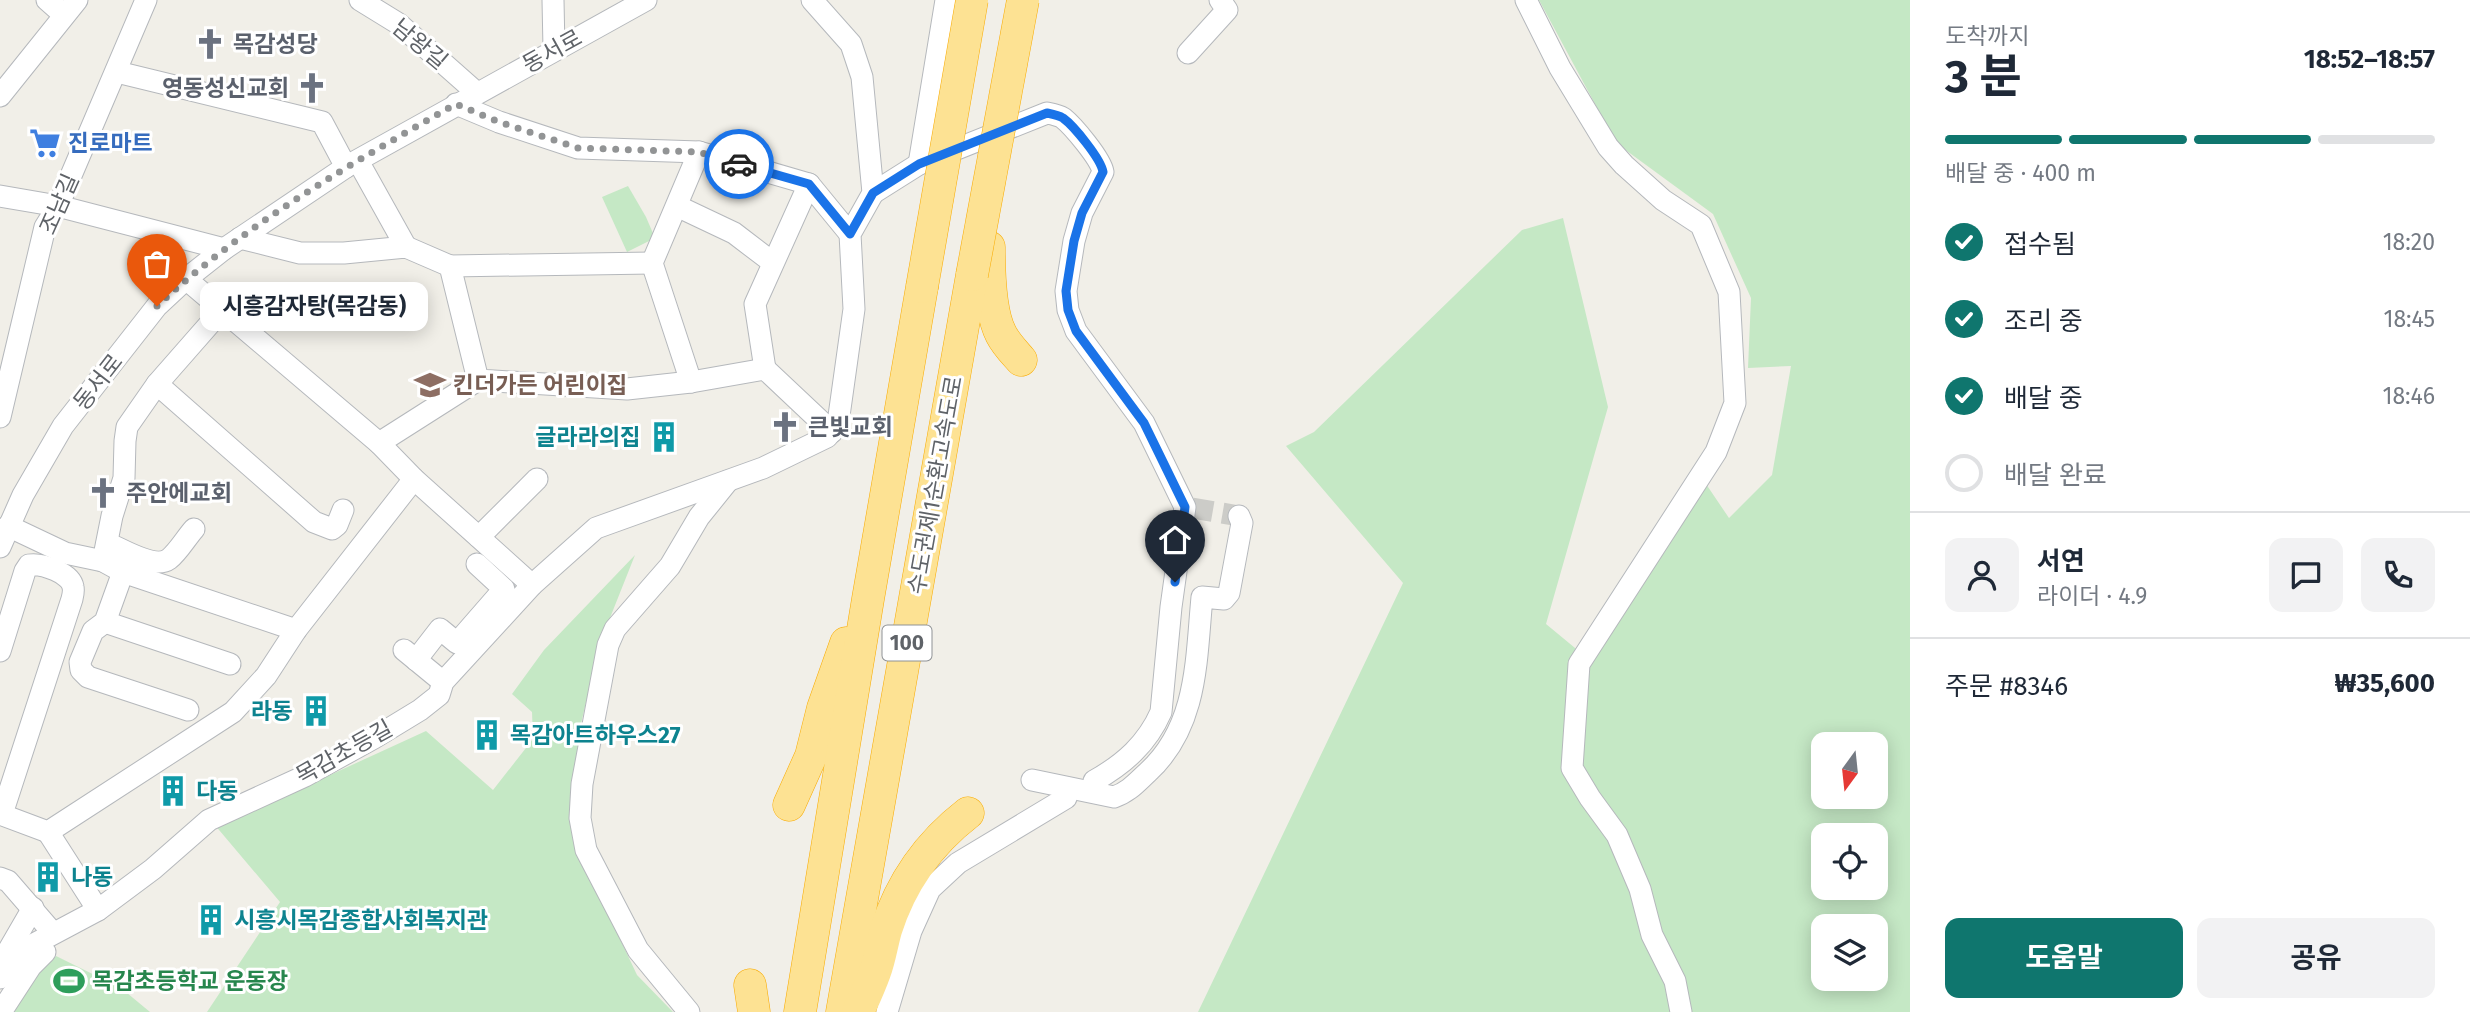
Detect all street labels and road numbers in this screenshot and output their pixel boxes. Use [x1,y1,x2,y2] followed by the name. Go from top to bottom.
[387,13,453,75] street label: 남왕길
[517,23,587,79] street label: 동서로
[33,169,85,239] street label: 조남길
[67,348,129,416] street label: 동서로
[902,373,968,597] street label: 수도권제1순환고속도로
[883,626,932,660] road number: 100
[291,714,397,790] street label: 목감초등길

